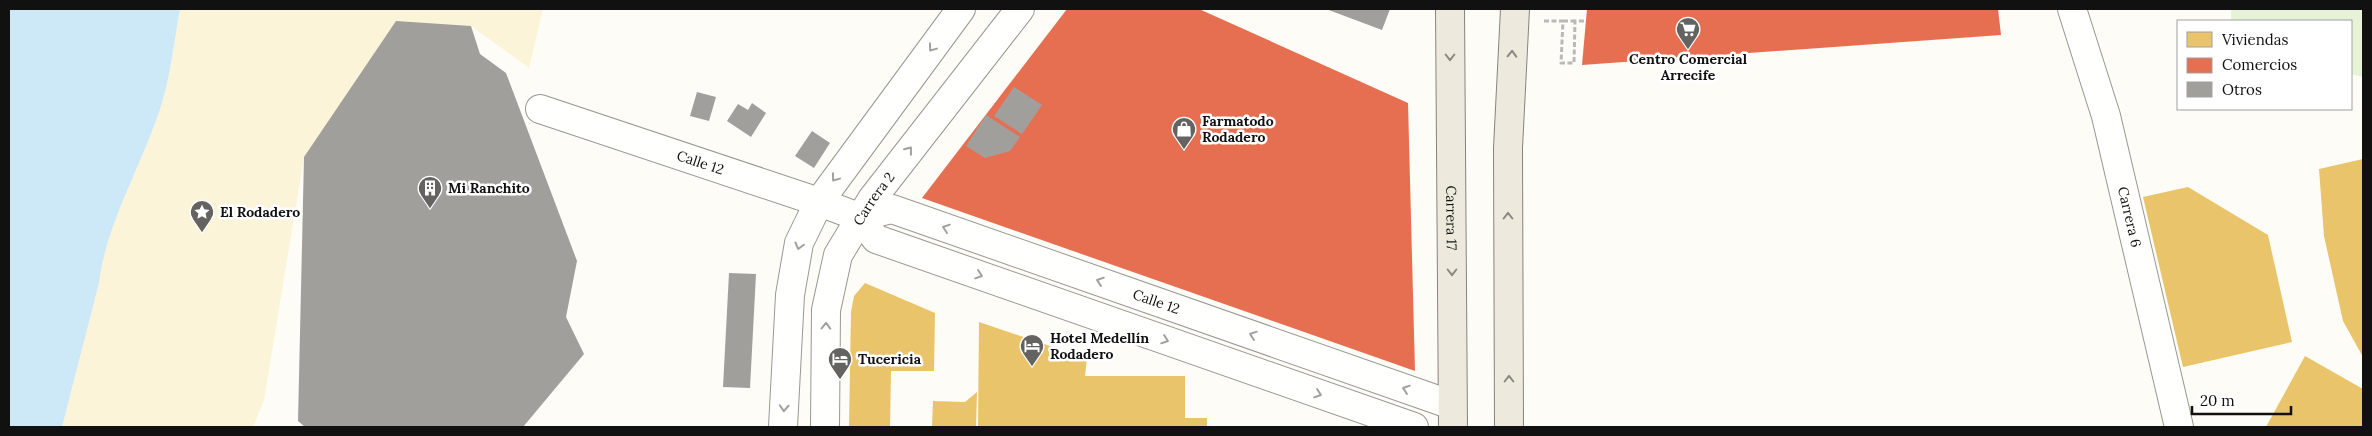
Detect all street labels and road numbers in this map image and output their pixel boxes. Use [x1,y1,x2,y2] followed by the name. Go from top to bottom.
[674,146,726,179] street label: Calle 12
[849,168,899,229] street label: Carrera 2
[1442,185,1461,251] street label: Carrera 17
[2114,185,2146,249] street label: Carrera 6
[1130,285,1182,318] street label: Calle 12

